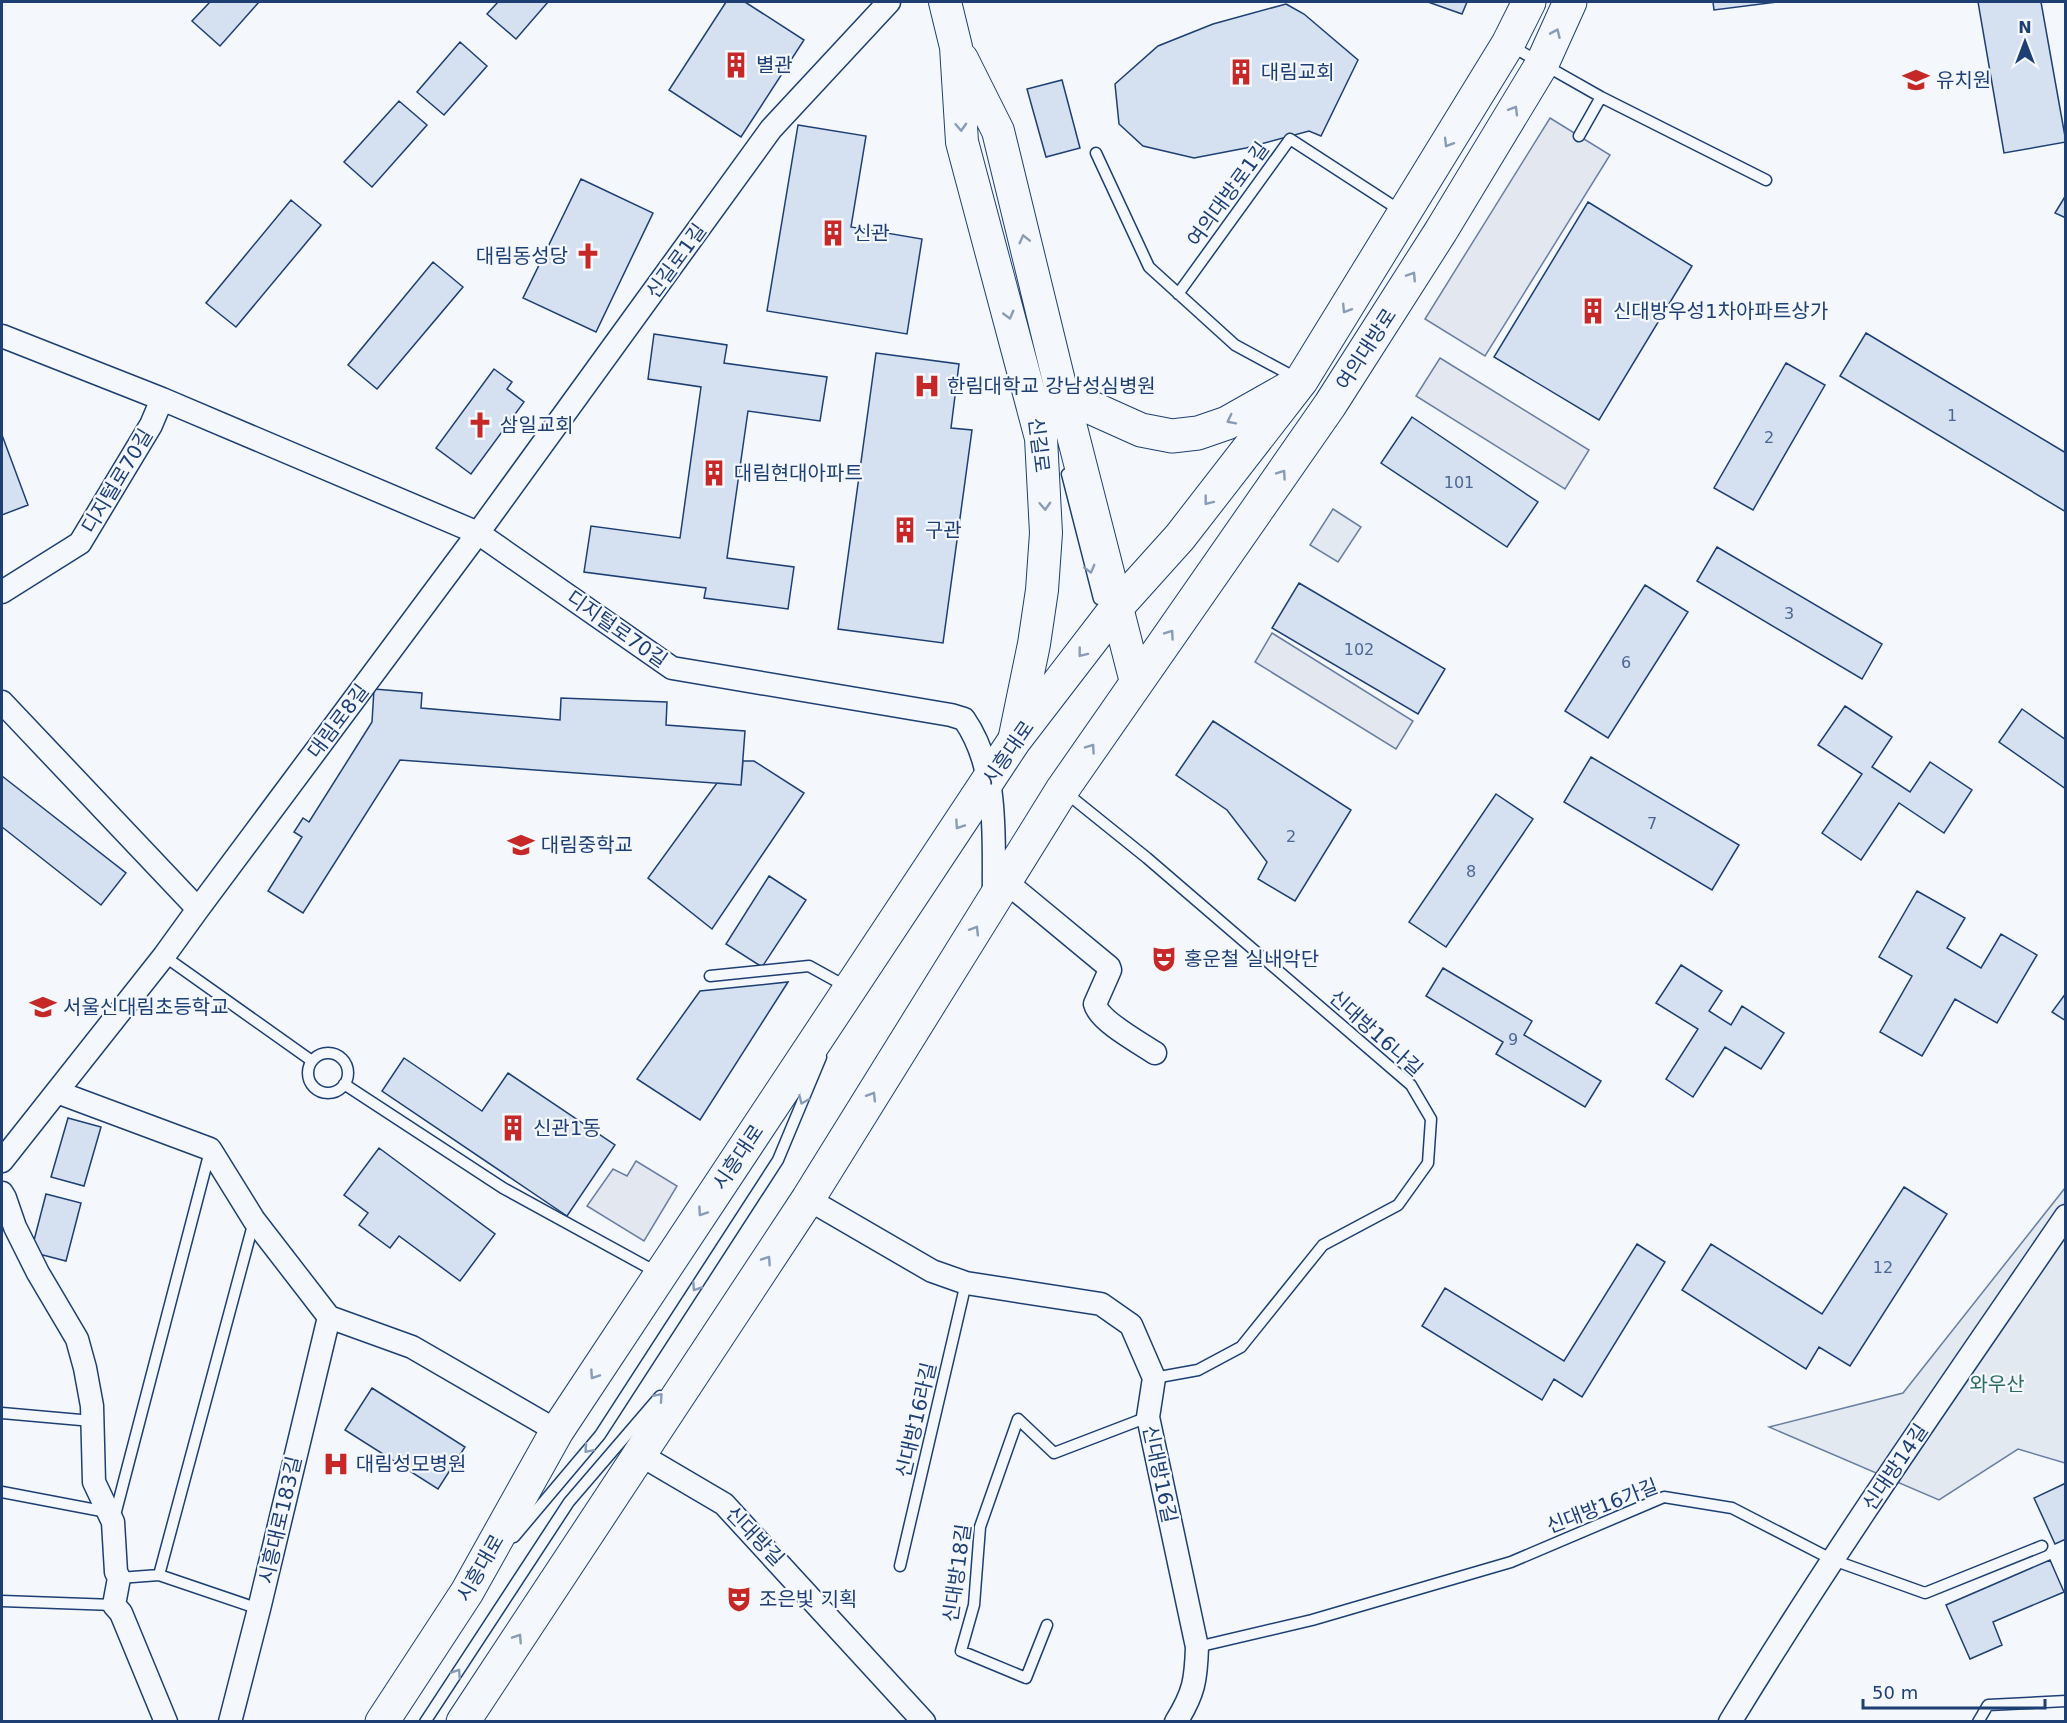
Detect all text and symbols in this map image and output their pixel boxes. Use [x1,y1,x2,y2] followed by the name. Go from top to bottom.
[1995,12,2055,72] north arrow
[2018,18,2032,37] text: N
[1548,28,1560,39] one-way arrow
[721,50,751,80] building icon: 별관
[756,53,793,77] place label: 별관
[1226,57,1256,87] building icon: 대림교회
[1261,60,1335,84] place label: 대림교회
[1901,65,1931,95] school or university icon: 유치원
[1936,68,1991,92] place label: 유치원
[1506,106,1518,116] one-way arrow
[954,122,967,131] one-way arrow
[1182,137,1274,251] street label: 여의대방로1길
[1444,137,1455,147] one-way arrow
[818,218,848,248] building icon: 신관
[641,219,711,303] street label: 신길로1길
[853,221,890,245] place label: 신관
[1018,234,1031,244] one-way arrow
[573,241,603,271] church icon: 대림동성당
[476,244,568,268] place label: 대림동성당
[1405,272,1417,282] one-way arrow
[1578,296,1608,326] building icon: 신대방우성1차아파트상가
[1613,299,1828,323] place label: 신대방우성1차아파트상가
[1341,303,1353,313] one-way arrow
[1331,304,1401,394] street label: 여의대방로
[1002,309,1014,320] one-way arrow
[912,371,942,401] hospital icon: 한림대학교 강남성심병원
[947,374,1156,398] place label: 한림대학교 강남성심병원
[1947,406,1957,425] house number: 1
[465,410,495,440] church icon: 삼일교회
[1227,412,1238,424] one-way arrow
[500,413,574,437] place label: 삼일교회
[1024,416,1054,474] street label: 신길로
[76,424,158,538] street label: 디지털로70길
[1764,428,1774,447] house number: 2
[699,458,729,488] building icon: 대림현대아파트
[734,461,863,485] place label: 대림현대아파트
[1275,470,1286,481] one-way arrow
[1444,473,1474,492] house number: 101
[1204,495,1215,506] one-way arrow
[1038,502,1051,511] one-way arrow
[890,515,920,545] building icon: 구관
[925,518,962,542] place label: 구관
[1083,563,1096,573] one-way arrow
[562,585,672,673] street label: 디지털로70길
[1784,604,1794,623] house number: 3
[1163,629,1174,640] one-way arrow
[1344,640,1374,659] house number: 102
[1079,647,1090,658] one-way arrow
[1621,653,1631,672] house number: 6
[302,679,374,763] street label: 대림로8길
[977,716,1039,790] street label: 시흥대로
[1084,744,1095,755] one-way arrow
[1647,814,1657,833] house number: 7
[955,818,966,829] one-way arrow
[1286,827,1296,846] house number: 2
[506,830,536,860] school or university icon: 대림중학교
[541,833,633,857] place label: 대림중학교
[1466,862,1476,881] house number: 8
[967,926,979,936] one-way arrow
[1149,944,1179,974] theatre icon: 홍운철 실내악단
[1184,947,1319,971] place label: 홍운철 실내악단
[1324,985,1428,1081] street label: 신대방16나길
[28,992,58,1022] school or university icon: 서울신대림초등학교
[63,995,229,1019] place label: 서울신대림초등학교
[1508,1030,1518,1049] house number: 9
[864,1092,876,1102] one-way arrow
[798,1094,810,1105] one-way arrow
[498,1113,528,1143] building icon: 신관1동
[533,1116,601,1140] place label: 신관1동
[707,1120,769,1194] street label: 시흥대로
[698,1205,709,1216] one-way arrow
[760,1256,771,1267] one-way arrow
[1873,1258,1893,1277] house number: 12
[692,1280,703,1291] one-way arrow
[891,1360,941,1480] street label: 신대방16라길
[590,1368,601,1379] one-way arrow
[1969,1372,2025,1396] park label: 와우산
[652,1393,663,1404] one-way arrow
[1857,1419,1933,1515] street label: 신대방14길
[1138,1423,1182,1525] street label: 신대방16길
[584,1442,595,1453] one-way arrow
[321,1449,351,1479] hospital icon: 대림성모병원
[356,1452,466,1476] place label: 대림성모병원
[254,1454,306,1586] street label: 시흥대로183길
[1543,1474,1661,1538] street label: 신대방16가길
[721,1501,789,1571] street label: 신대방길
[938,1522,976,1624] street label: 신대방18길
[451,1530,509,1606] street label: 시흥대로
[724,1584,754,1614] theatre icon: 조은빛 기획
[759,1587,857,1611] place label: 조은빛 기획
[511,1633,522,1644] one-way arrow
[450,1668,461,1679] one-way arrow
[1863,1672,2044,1710] scale bar
[1872,1682,1918,1703] text: 50 m

